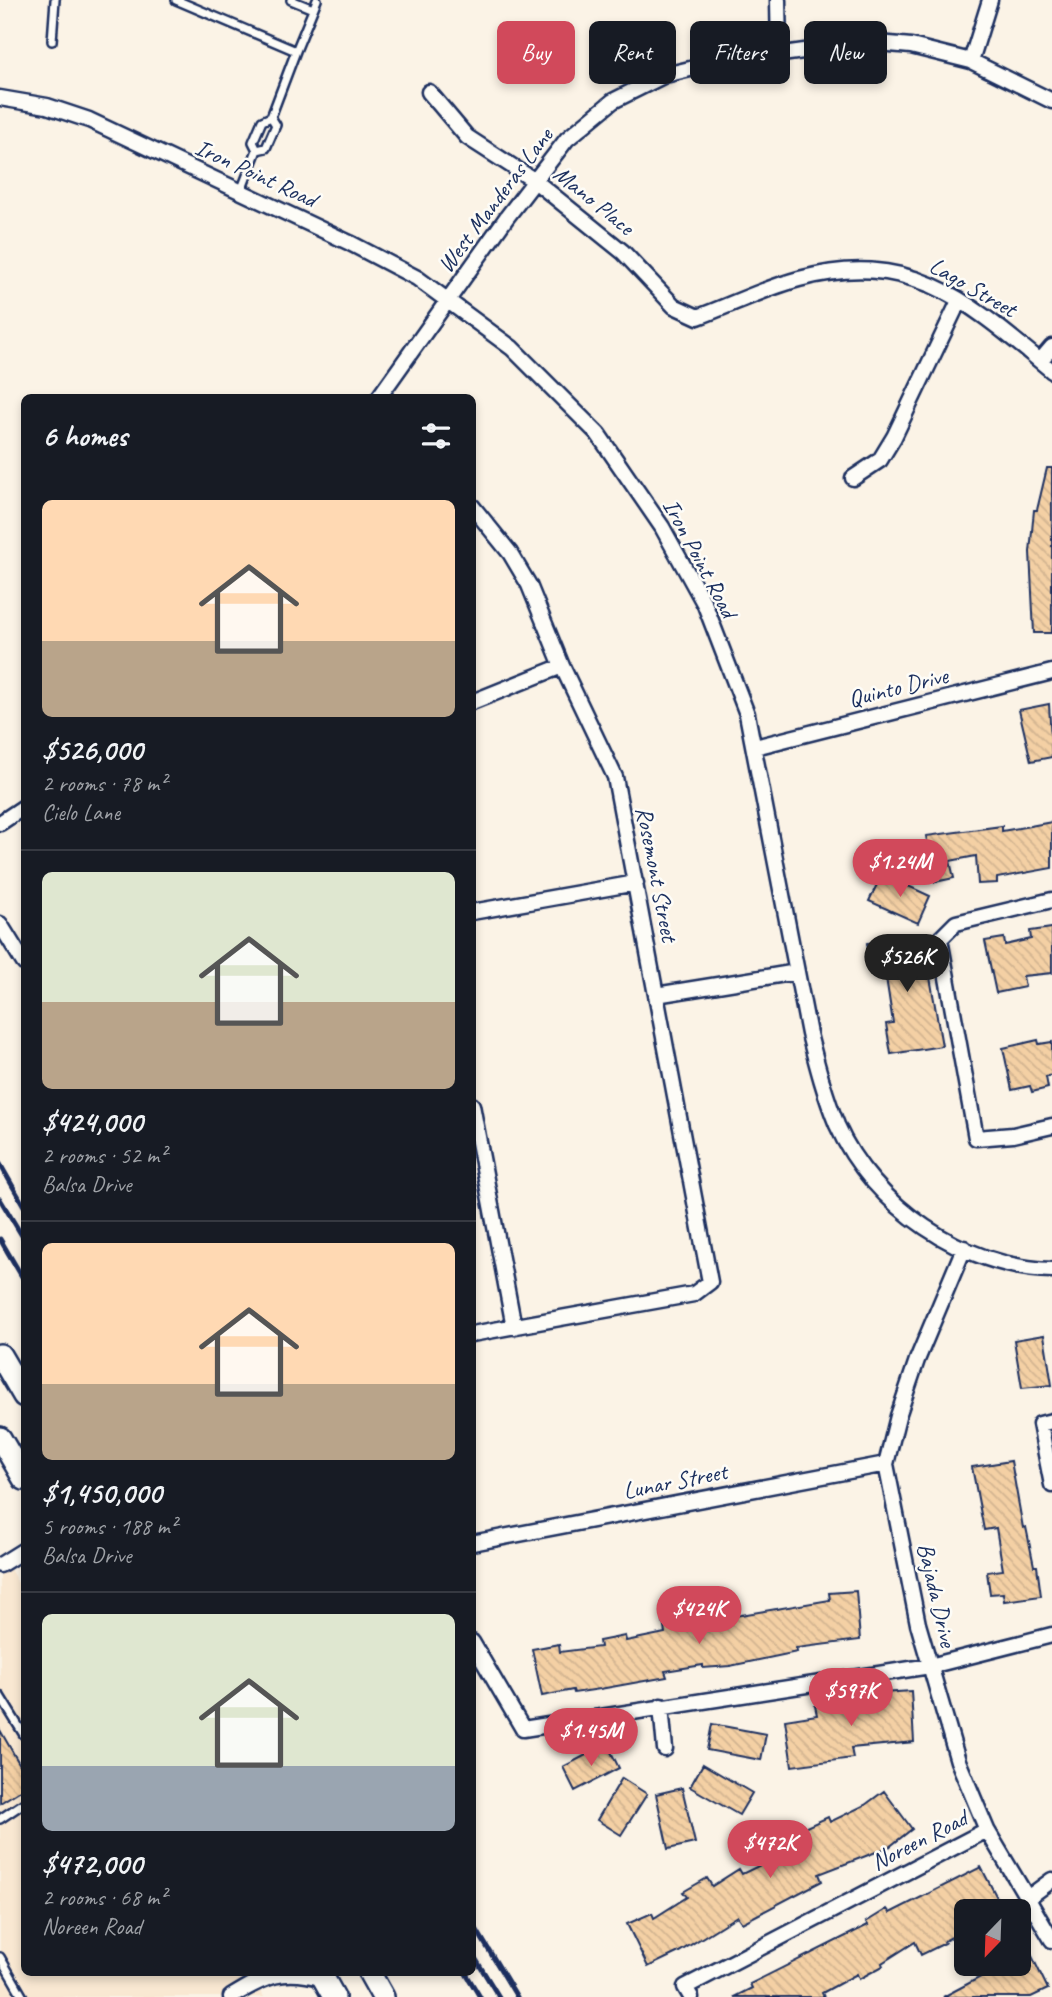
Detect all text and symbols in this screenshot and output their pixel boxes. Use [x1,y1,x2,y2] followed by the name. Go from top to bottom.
[497,21,575,84] chip: Buy
[589,21,676,84] chip: Rent
[690,21,790,84] chip: Filters
[804,21,887,84] chip: New
[431,120,561,278] street label: West Manderas Lane
[191,132,325,216] street label: Iron Point Road
[548,159,642,243] street label: Mano Place
[924,250,1024,325] street label: Lago Street
[42,417,127,455] text: 6 homes
[417,417,455,455] icon: filters
[656,493,746,626] street label: Iron Point Road
[186,546,312,672] icon: home
[845,660,953,714] street label: Quinto Drive
[42,731,143,769] text: $526,000
[42,769,166,798] text: 2 rooms · 78 m²
[42,798,120,827] text: Cielo Lane
[629,804,685,946] street label: Rosemont Street
[843,839,957,899] pin: $1.24M
[869,847,931,876] text: $1.24M
[186,918,312,1044] icon: home
[858,934,956,994] pin: $526K
[880,942,934,971] text: $526K
[42,1103,142,1141] text: $424,000
[42,1141,166,1170] text: 2 rooms · 52 m²
[42,1170,132,1199] text: Balsa Drive
[186,1289,312,1415] icon: home
[621,1456,731,1506] street label: Lunar Street
[42,1474,161,1512] text: $1,450,000
[42,1512,177,1541] text: 5 rooms · 188 m²
[911,1540,964,1652] street label: Bajada Drive
[42,1541,132,1570] text: Balsa Drive
[650,1586,748,1646] pin: $424K
[672,1594,726,1623] text: $424K
[186,1660,312,1786] icon: home
[802,1668,900,1728] pin: $597K
[825,1676,877,1705] text: $597K
[534,1708,648,1768] pin: $1.45M
[560,1716,622,1745] text: $1.45M
[866,1801,975,1877] street label: Noreen Road
[721,1820,819,1880] pin: $472K
[744,1828,797,1857] text: $472K
[42,1845,142,1883] text: $472,000
[42,1883,166,1912] text: 2 rooms · 68 m²
[954,1899,1031,1976] north arrow
[954,1899,1031,1976] map controls
[42,1912,142,1941] text: Noreen Road

